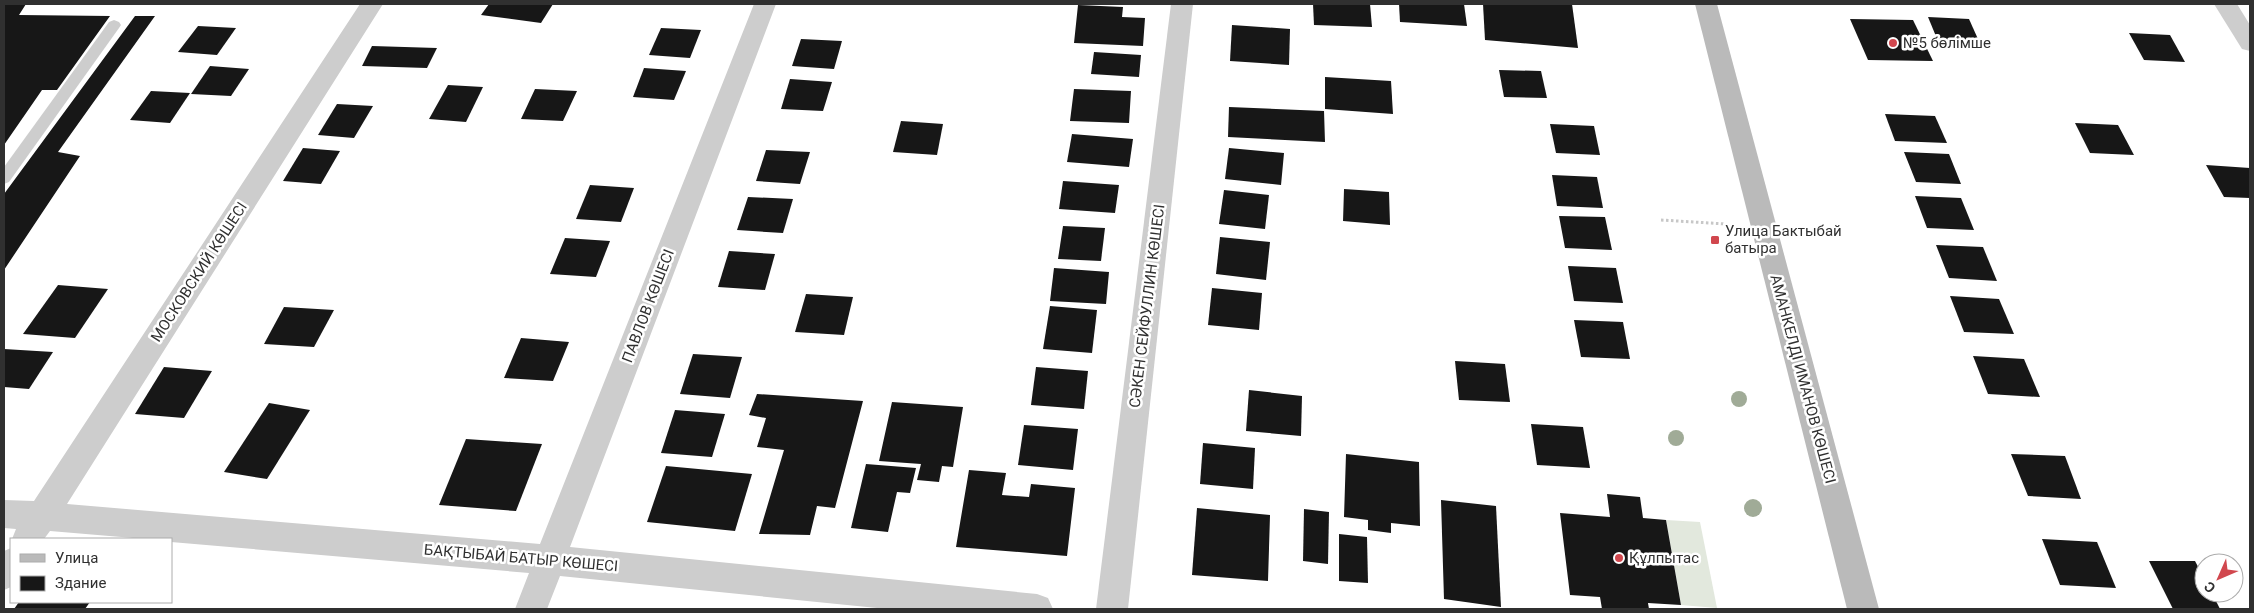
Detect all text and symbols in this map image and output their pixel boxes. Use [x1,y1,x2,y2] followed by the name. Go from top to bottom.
[1903,34,1991,52] place label: №5 бөлімше
[1887,37,1899,49] marker: №5 бөлімше
[147,199,251,345] street label: МОСКОВСКИЙ КӨШЕСІ
[1126,203,1168,409] street label: СӘКЕН СЕЙФУЛЛИН КӨШЕСІ
[1725,222,1842,257] place label: Улица Бактыбай батыра
[1709,234,1721,246] marker: Улица Бактыбай батыра
[618,247,678,365] street label: ПАВЛОВ КӨШЕСІ
[1766,273,1840,485] street label: АМАНКЕЛДІ ИМАНОВ КӨШЕСІ
[10,538,172,603] legend
[423,541,619,575] street label: БАҚТЫБАЙ БАТЫР КӨШЕСІ
[55,549,98,567] text: Улица
[1629,549,1699,567] place label: Құлпытас
[1613,552,1625,564] marker: Құлпытас
[2194,553,2244,603] north arrow
[55,574,106,592] text: Здание
[2201,578,2219,596] text: С

